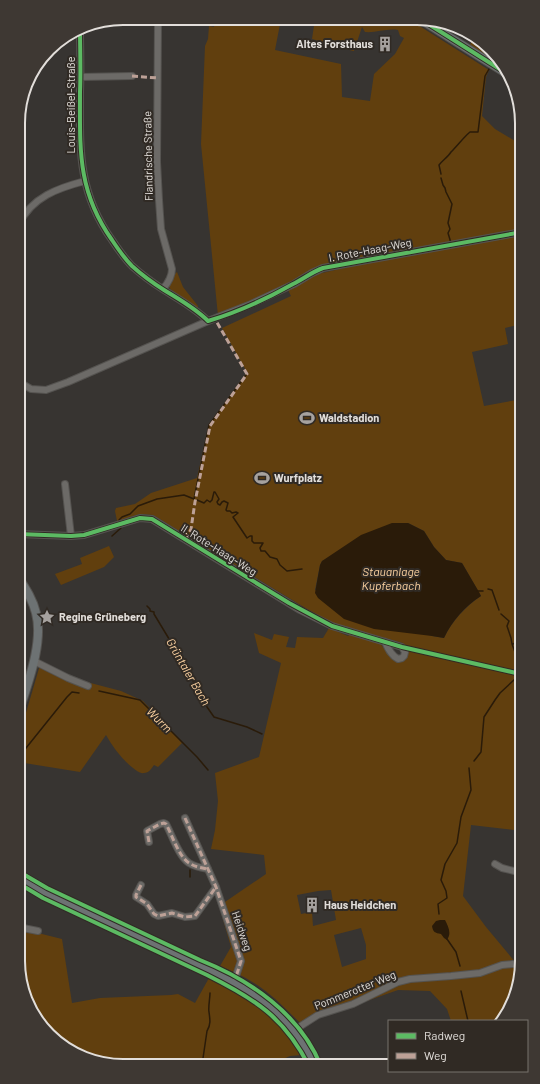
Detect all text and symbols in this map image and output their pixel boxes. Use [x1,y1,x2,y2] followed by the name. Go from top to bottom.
[376,35,394,53] building icon: Altes Forsthaus
[296,37,373,50] place label: Altes Forsthaus
[64,56,77,154] street label: Louis-Beißel-Straße
[140,111,155,201] street label: Flandrische Straße
[327,235,413,264] street label: I. Rote-Haag-Weg
[298,409,316,427] sports icon: Waldstadion
[319,411,379,424] place label: Waldstadion
[253,469,271,487] sports icon: Wurfplatz
[274,471,322,484] place label: Wurfplatz
[179,521,260,578] street label: II. Rote-Haag-Weg
[362,564,420,592] water label: Stauanlage Kupferbach
[38,608,56,626] place icon: Regine Grüneberg
[59,610,146,623] place label: Regine Grüneberg
[164,635,214,708] water label: Grüntaler Bach
[144,704,176,735] water label: Wurm
[303,896,321,914] building icon: Haus Heidchen
[324,898,396,911] place label: Haus Heidchen
[230,909,255,953] street label: Heidweg
[312,967,398,1012] street label: Pommerotter Weg
[388,1020,528,1072] legend
[424,1028,465,1042] text: Radweg
[424,1048,447,1062] text: Weg

